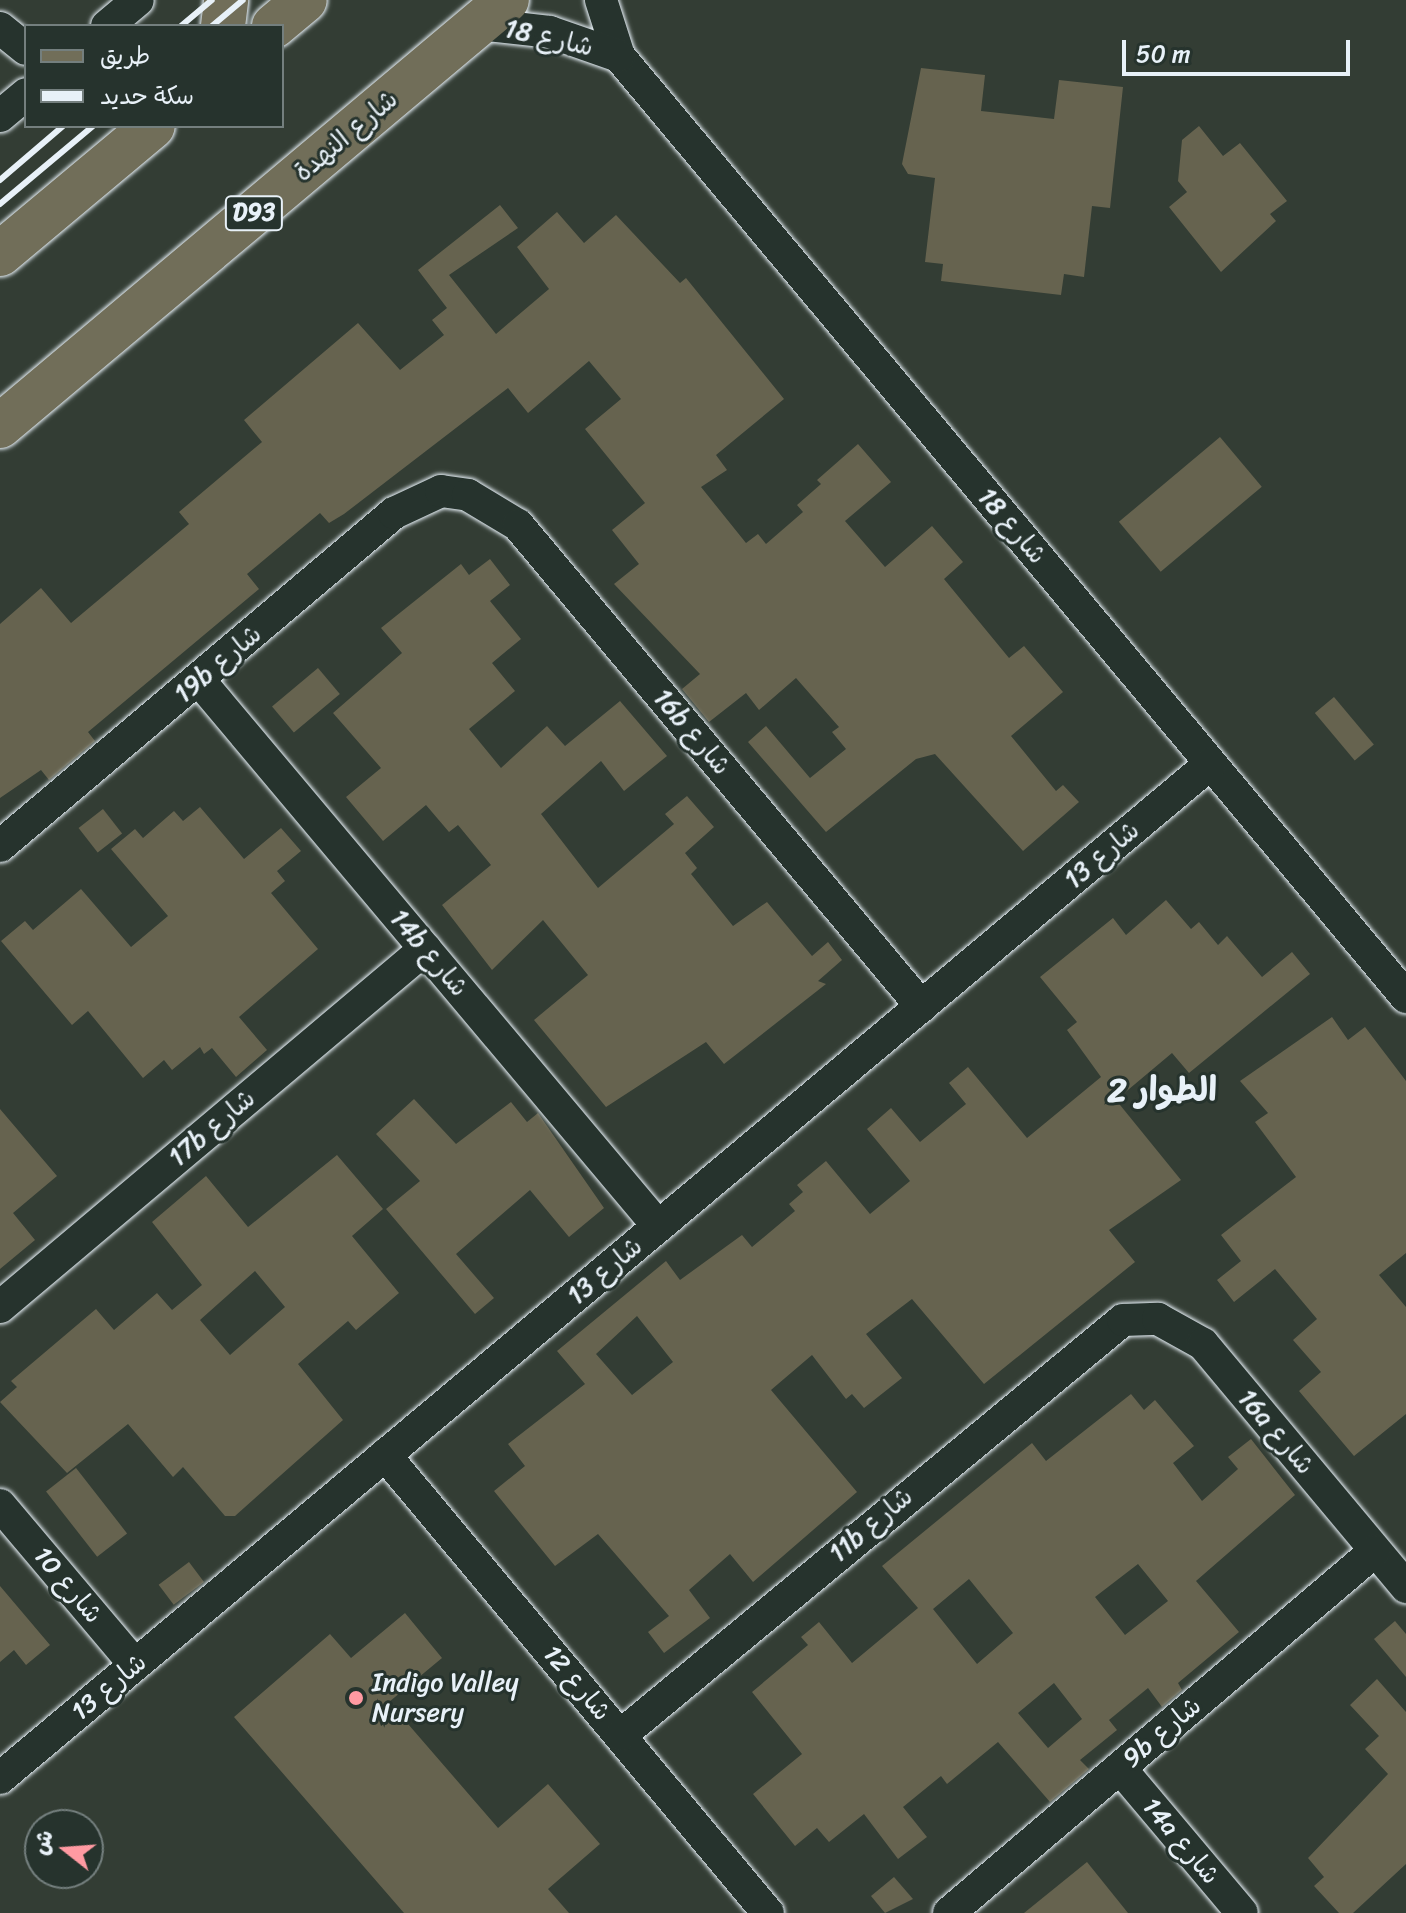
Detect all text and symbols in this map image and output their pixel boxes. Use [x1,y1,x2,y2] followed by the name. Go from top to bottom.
[502,13,596,63] street label: شارع 18
[24,24,284,128] legend
[1126,24,1354,74] scale bar
[1136,33,1191,75] text: 50 m
[100,35,150,77] text: طريق
[100,75,194,117] text: سكة حديد
[288,84,404,188] street label: شارع النهدة
[224,193,284,233] road number: D93
[971,482,1053,570] street label: شارع 18
[168,618,268,710] street label: 19b شارع
[647,682,737,782] street label: 16b شارع
[1058,815,1146,895] street label: شارع 13
[383,903,475,1003] street label: 14b شارع
[1107,1071,1217,1111] district label: الطوار 2
[162,1083,262,1173] street label: 17b شارع
[561,1231,649,1311] street label: شارع 13
[1231,1383,1321,1481] street label: 16a شارع
[823,1481,919,1569] street label: 11b شارع
[27,1540,109,1630] street label: شارع 10
[536,1639,618,1727] street label: شارع 12
[65,1647,153,1727] street label: شارع 13
[372,1667,518,1728] place label: Indigo Valley Nursery
[347,1689,365,1707] marker: Indigo Valley Nursery
[1116,1690,1208,1774] street label: 9b شارع
[1136,1791,1226,1891] street label: 14a شارع
[24,1809,104,1889] north arrow
[20,1825,65,1860] text: ش

